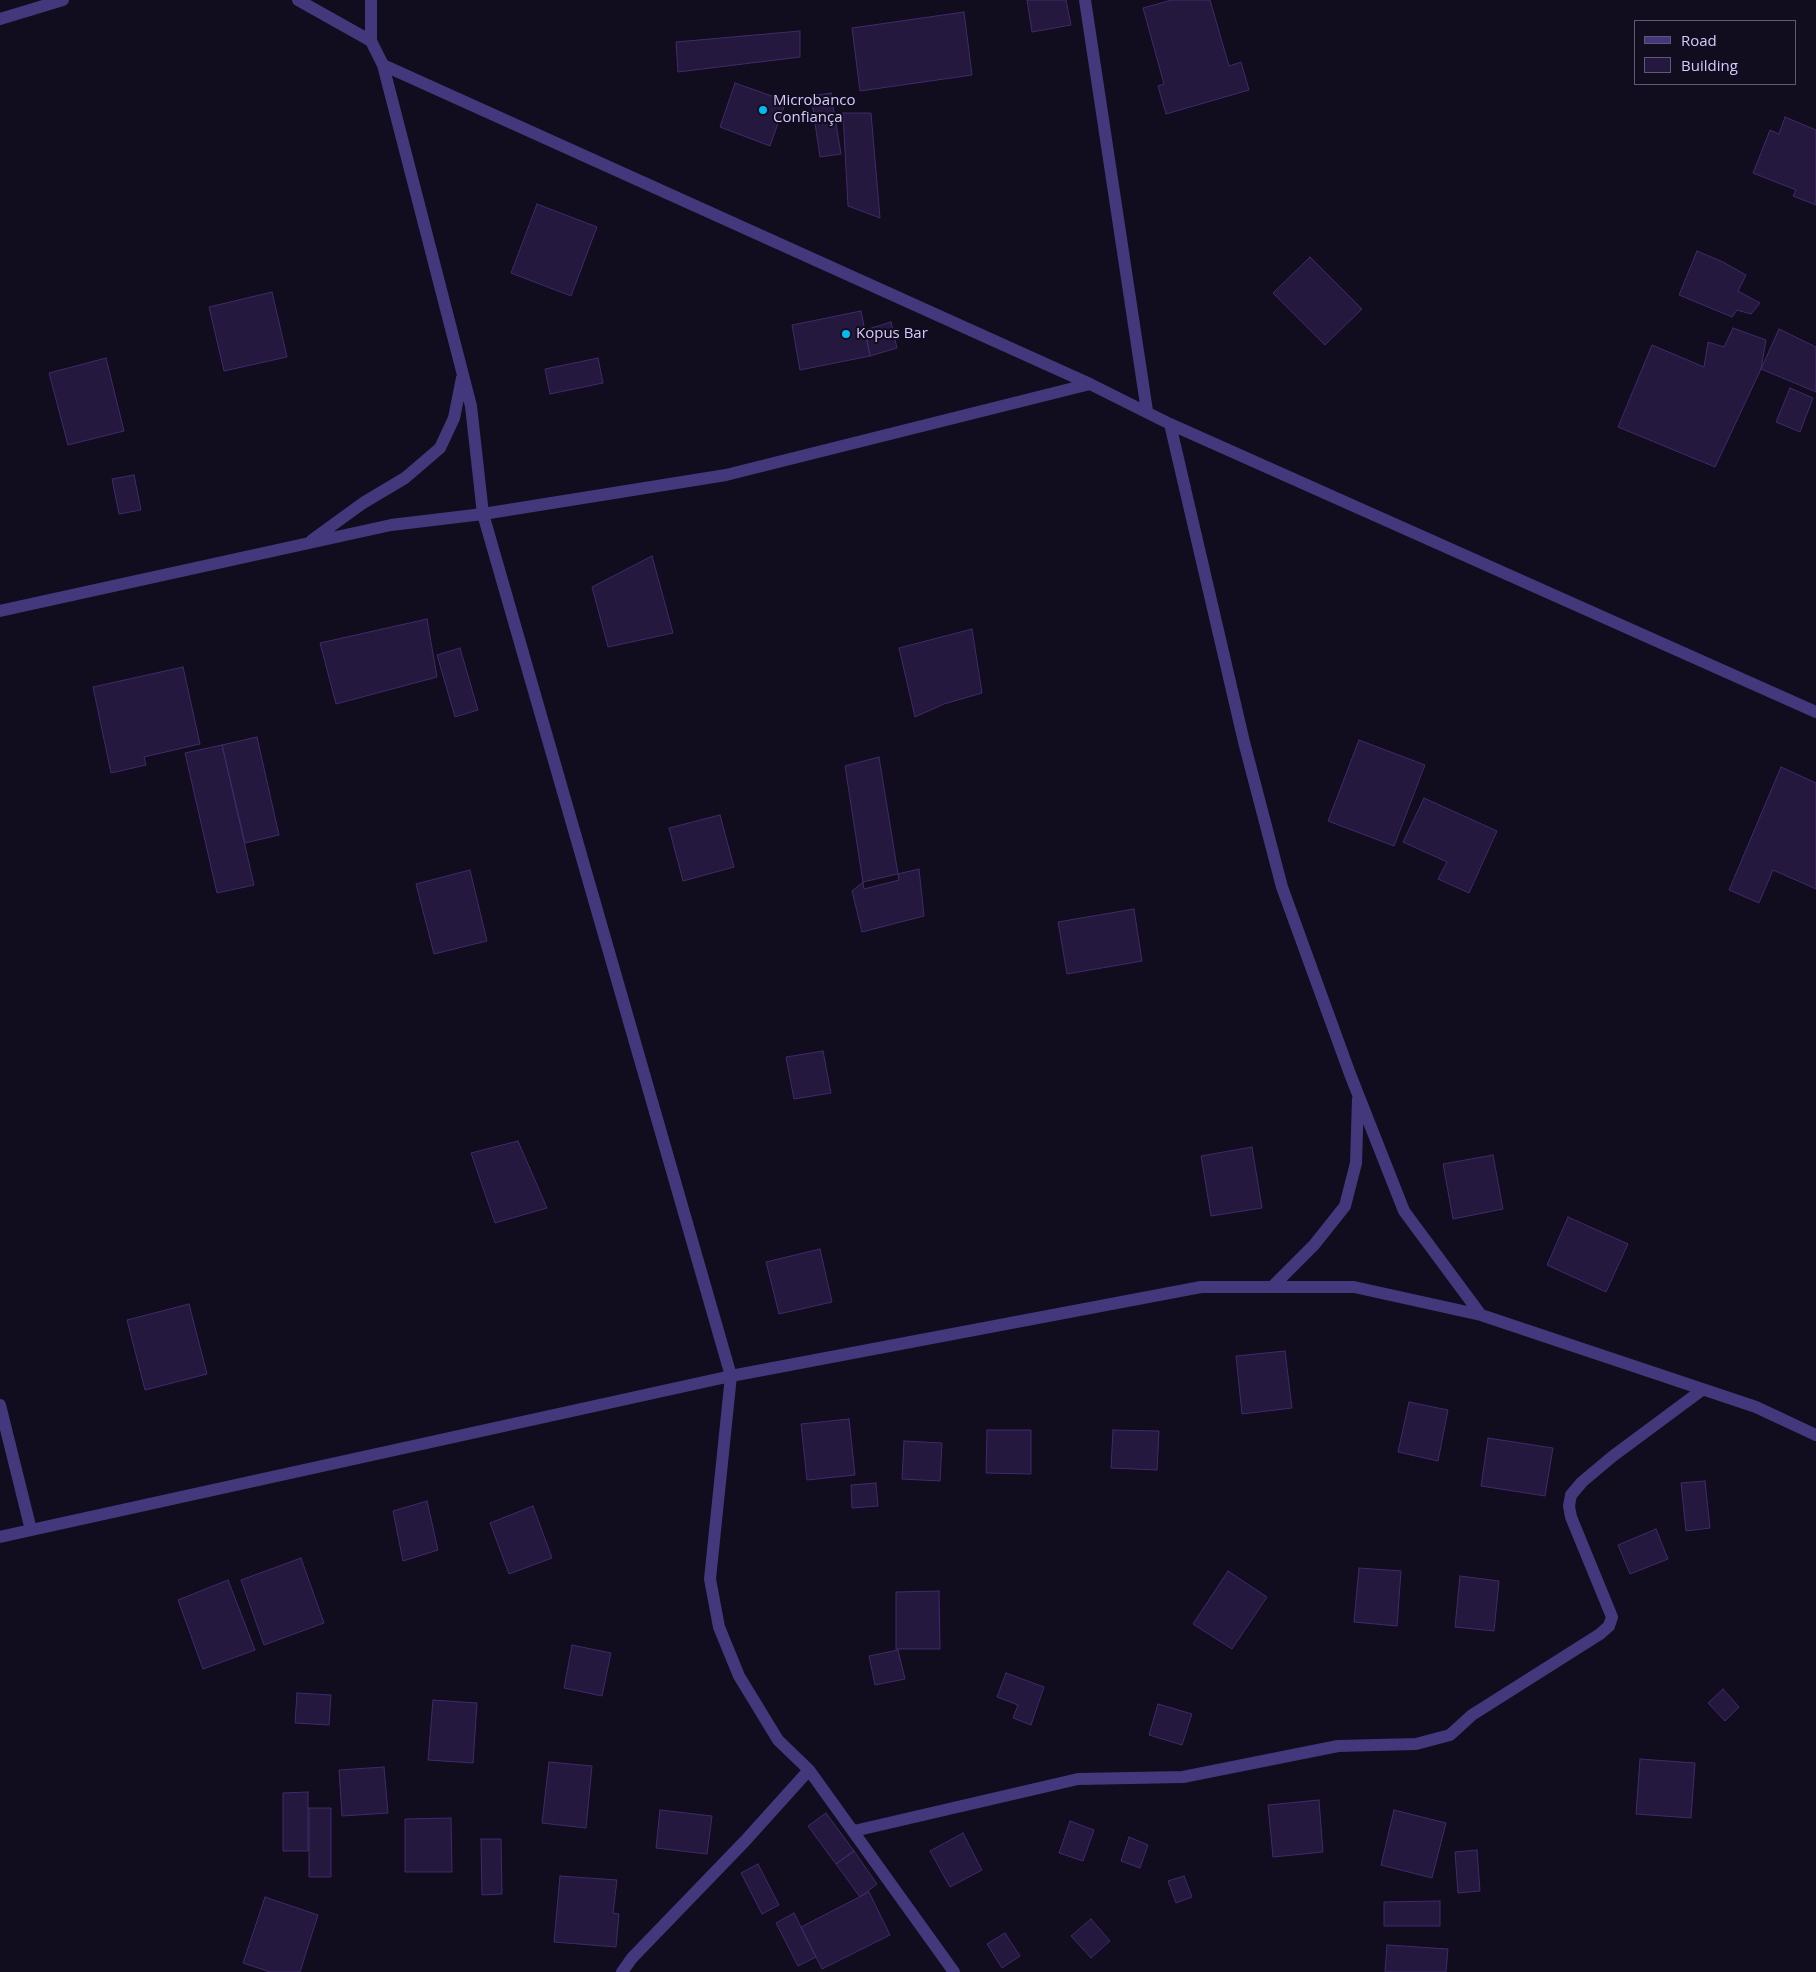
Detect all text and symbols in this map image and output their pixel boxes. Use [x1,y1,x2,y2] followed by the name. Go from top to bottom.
[1634,20,1796,85] legend
[1681,30,1717,50] text: Road
[1681,55,1738,75] text: Building
[773,92,856,127] place label: Microbanco Confiança
[757,104,769,116] marker: Microbanco Confiança
[856,325,928,343] place label: Kopus Bar
[840,328,852,340] marker: Kopus Bar

